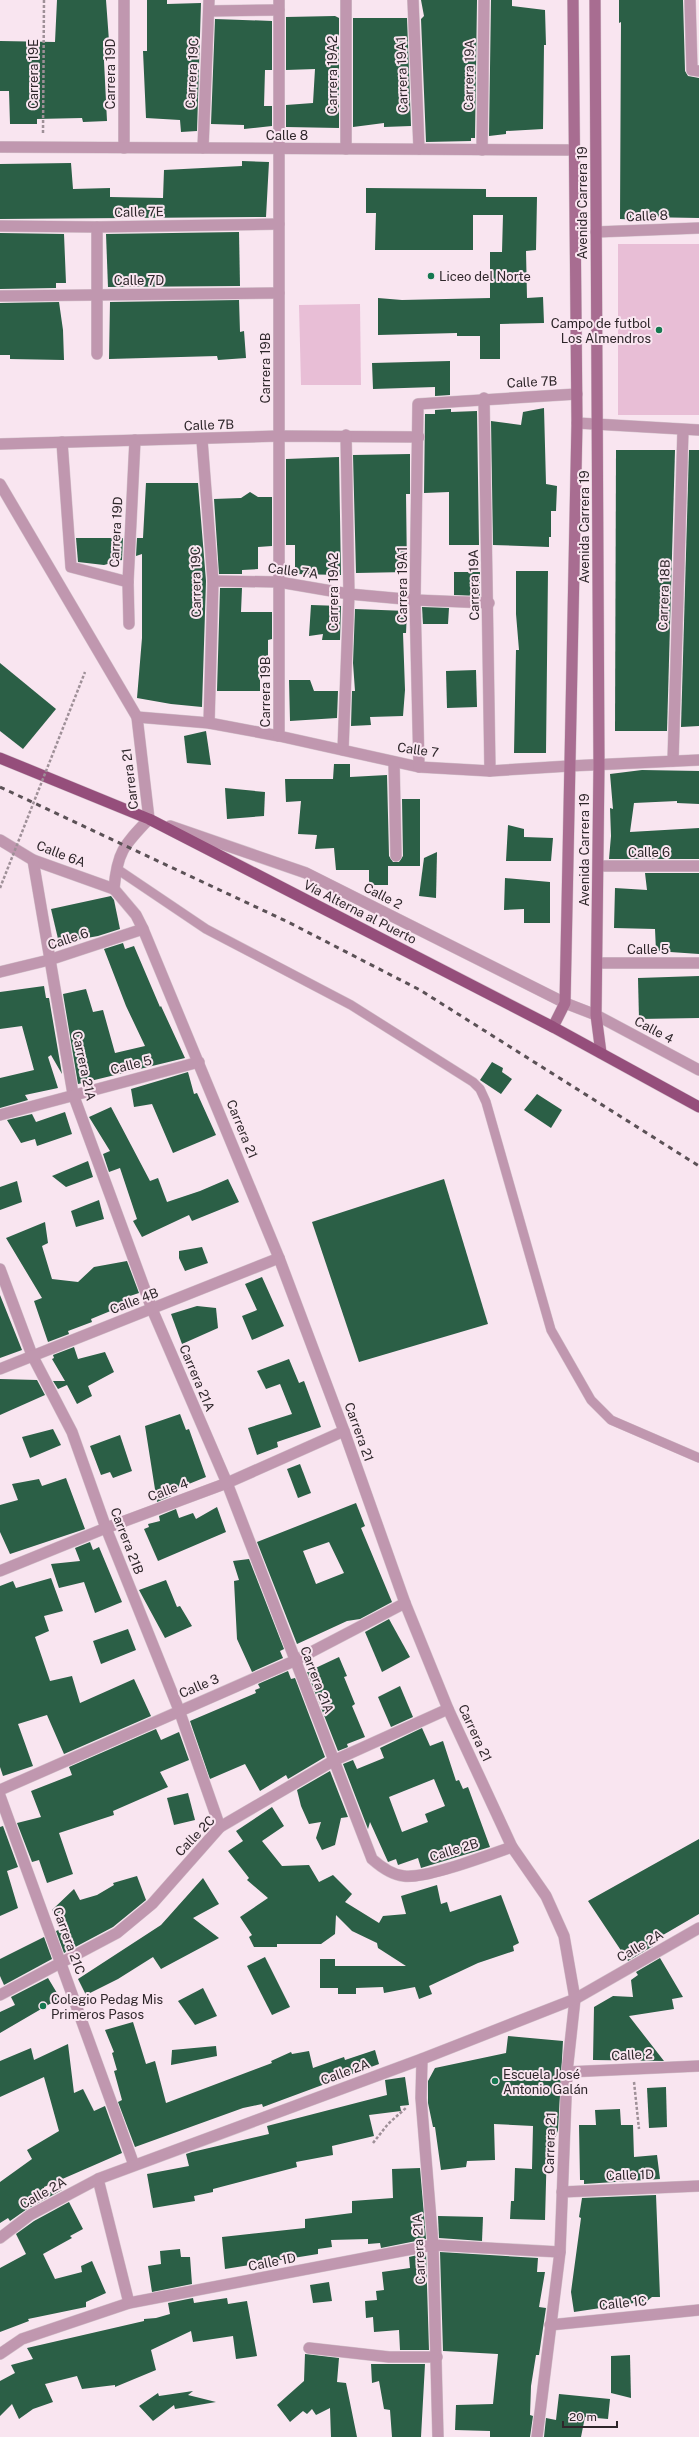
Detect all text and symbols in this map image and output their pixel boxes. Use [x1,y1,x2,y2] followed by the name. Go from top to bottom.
[325,35,340,115] street label: Carrera 19A2
[393,36,411,114] street label: Carrera 19A1
[183,37,201,109] street label: Carrera 19C
[103,38,118,110] street label: Carrera 19D
[26,39,41,109] street label: Carrera 19E
[461,39,477,111] street label: Carrera 19A
[266,128,308,143] street label: Calle 8
[575,146,590,260] street label: Avenida Carrera 19
[114,204,164,220] street label: Calle 7E
[626,208,668,224] street label: Calle 8
[439,269,531,284] place label: Liceo del Norte
[426,271,436,281] marker: Liceo del Norte
[114,273,164,288] street label: Calle 7D
[551,316,651,346] place label: Campo de futbol Los Almendros
[654,325,664,335] marker: Campo de futbol Los Almendros
[258,333,273,403] street label: Carrera 19B
[506,373,558,391] street label: Calle 7B
[184,417,234,433] street label: Calle 7B
[577,470,592,584] street label: Avenida Carrera 19
[107,496,125,568] street label: Carrera 19D
[188,546,204,618] street label: Carrera 19C
[395,547,410,623] street label: Carrera 19A1
[466,549,482,621] street label: Carrera 19A
[326,552,341,632] street label: Carrera 19A2
[655,559,673,631] street label: Carrera 18B
[267,560,319,582] street label: Calle 7A
[258,657,273,727] street label: Carrera 19B
[396,740,440,760] street label: Calle 7
[119,747,141,811] street label: Carrera 21
[577,793,592,907] street label: Avenida Carrera 19
[34,838,88,870] street label: Calle 6A
[628,845,670,860] street label: Calle 6
[301,877,419,947] street label: Vía Alterna al Puerto
[361,880,405,912] street label: Calle 2
[46,925,90,953] street label: Calle 6
[627,942,669,957] street label: Calle 5
[632,1014,676,1046] street label: Calle 4
[69,1030,99,1102] street label: Carrera 21A
[109,1053,153,1077] street label: Calle 5
[223,1098,261,1160] street label: Carrera 21
[108,1285,160,1317] street label: Calle 4B
[176,1342,218,1414] street label: Carrera 21A
[341,1400,377,1464] street label: Carrera 21
[146,1476,190,1504] street label: Calle 4
[107,1505,147,1577] street label: Carrera 21B
[297,1644,337,1716] street label: Carrera 21A
[177,1671,221,1701] street label: Calle 3
[455,1702,495,1764] street label: Carrera 21
[172,1813,218,1859] street label: Calle 2C
[428,1835,480,1865] street label: Calle 2B
[50,1905,88,1977] street label: Carrera 21C
[614,1927,666,1965] street label: Calle 2A
[51,1992,163,2022] place label: Colegio Pedag Mis Primeros Pasos
[38,2001,48,2011] marker: Colegio Pedag Mis Primeros Pasos
[611,2046,653,2064] street label: Calle 2
[319,2056,371,2088] street label: Calle 2A
[503,2067,588,2097] place label: Escuela José Antonio Galán
[490,2076,500,2086] marker: Escuela José Antonio Galán
[541,2112,559,2174] street label: Carrera 21
[606,2167,654,2183] street label: Calle 1D
[17,2174,69,2212] street label: Calle 2A
[410,2213,428,2285] street label: Carrera 21A
[247,2250,297,2274] street label: Calle 1D
[598,2293,648,2313] street label: Calle 1C
[563,2403,617,2429] scale bar
[569,2410,597,2424] text: 20 m

